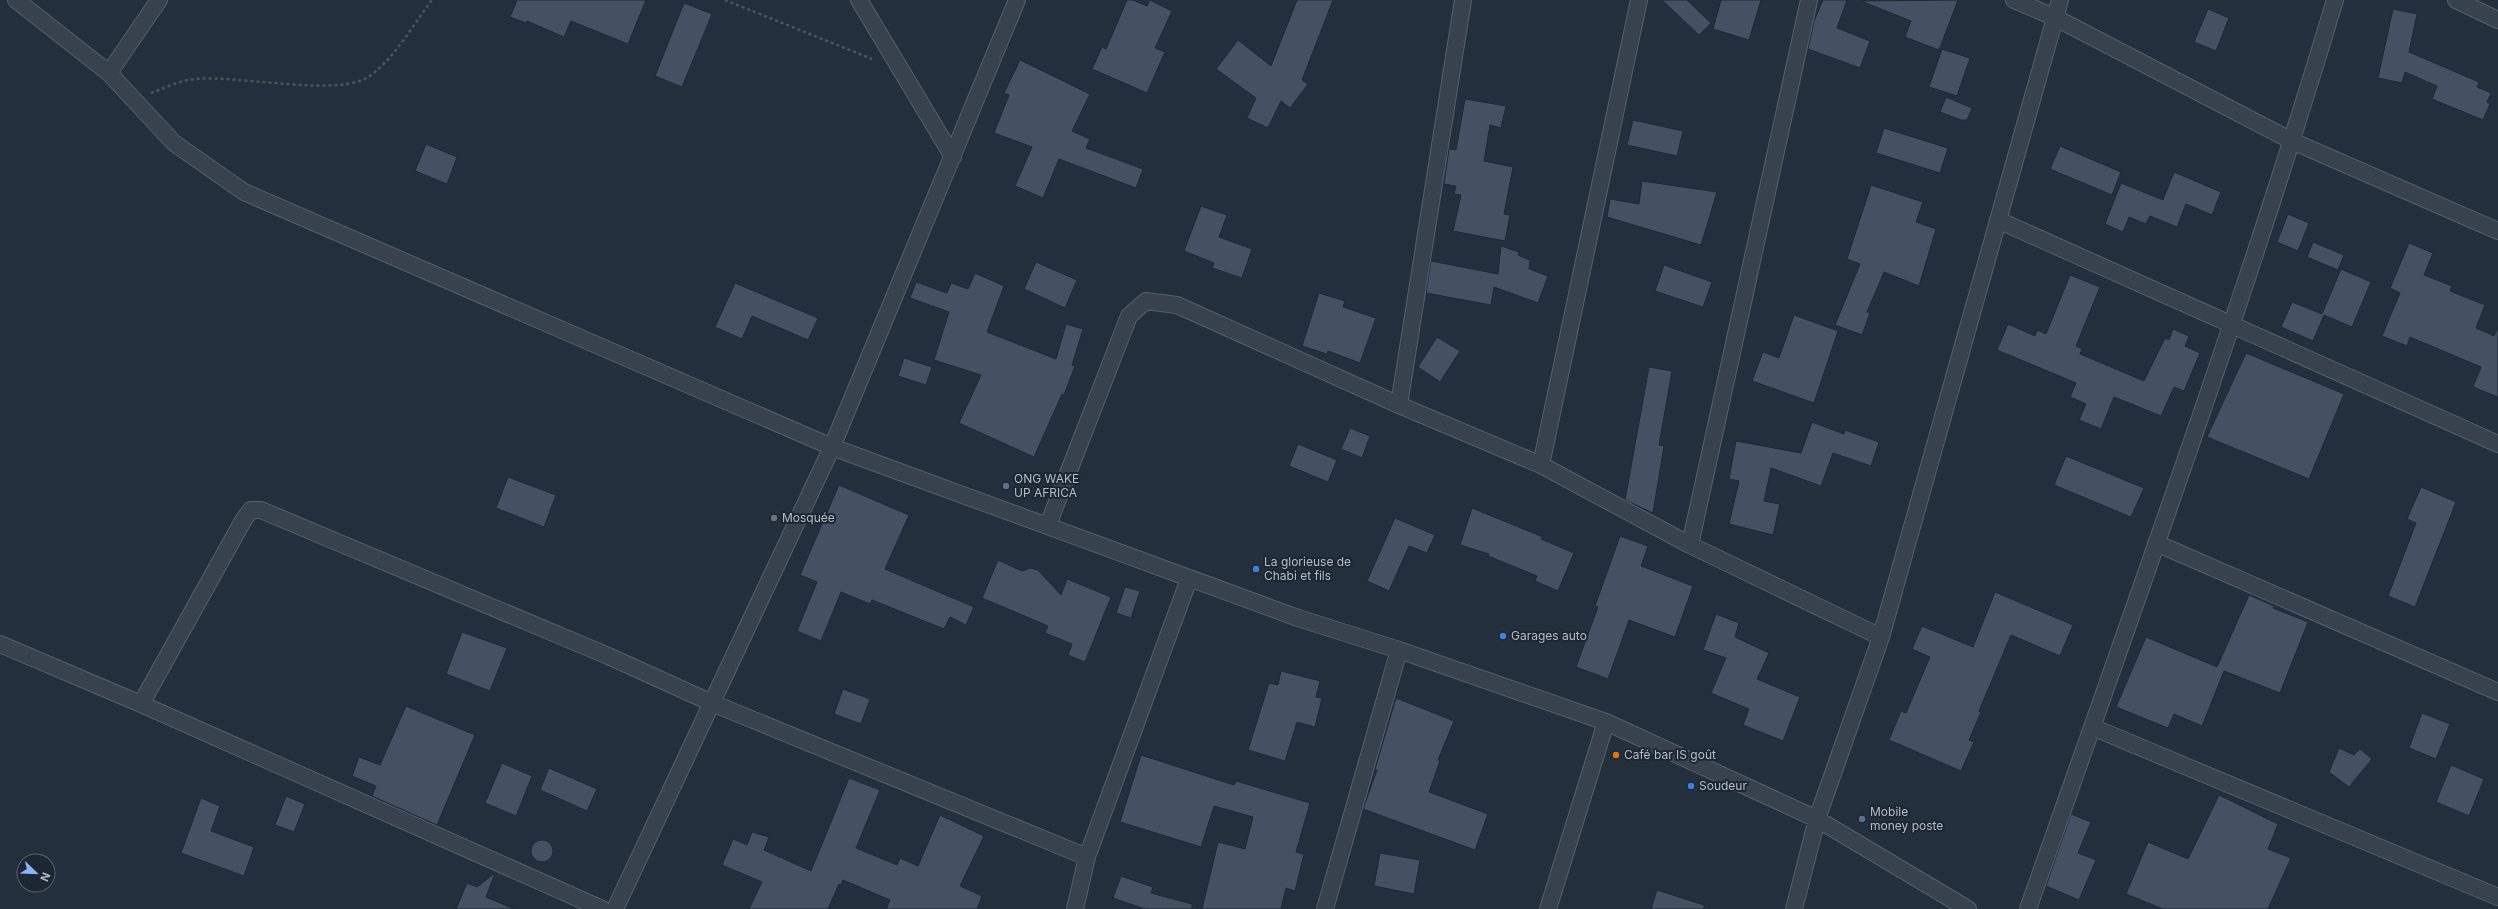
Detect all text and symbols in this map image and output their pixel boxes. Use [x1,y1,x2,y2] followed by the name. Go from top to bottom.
[1014,471,1079,500] place label: ONG WAKE UP AFRICA
[1001,481,1011,491] marker: ONG WAKE UP AFRICA
[782,510,835,525] place label: Mosquée
[769,513,779,523] marker: Mosquée
[1264,554,1351,583] place label: La glorieuse de Chabi et fils
[1251,564,1261,574] marker: La glorieuse de Chabi et fils
[1511,628,1587,643] place label: Garages auto
[1498,631,1508,641] marker: Garages auto
[1624,747,1716,762] place label: Café bar IS goût
[1611,750,1621,760] marker: Café bar IS goût
[1699,778,1747,793] place label: Soudeur
[1686,781,1696,791] marker: Soudeur
[1870,804,1943,833] place label: Mobile money poste
[1857,814,1867,824] marker: Mobile money poste
[16,853,56,893] north arrow
[37,870,53,884] text: N

